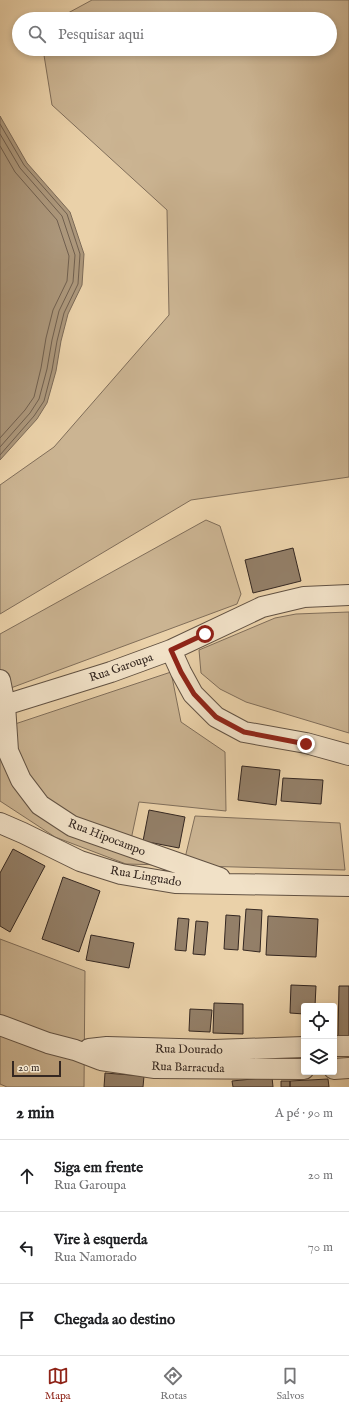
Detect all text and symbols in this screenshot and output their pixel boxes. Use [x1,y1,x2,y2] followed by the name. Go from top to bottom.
[12,12,337,56] search box
[26,23,48,45] icon: search
[58,25,144,44] text: Pesquisar aqui
[196,625,214,643] route start
[87,649,156,686] street label: Rua Garoupa
[297,735,315,753] route end
[65,816,148,860] street label: Rua Hipocampo
[109,863,183,890] street label: Rua Linguado
[301,1003,337,1075] map controls
[301,1003,337,1039] button: locate
[301,1039,337,1075] button: layers
[155,1041,224,1058] street label: Rua Dourado
[12,1059,61,1078] scale bar
[151,1059,226,1076] street label: Rua Barracuda
[18,1061,39,1075] text: 20 m
[16,1103,54,1124] text: 2 min
[275,1105,333,1122] text: A pé · 90 m
[54,1158,143,1177] text: Siga em frente
[16,1165,38,1187] icon: ahead
[308,1167,333,1184] text: 20 m
[54,1177,126,1194] text: Rua Garoupa
[54,1230,147,1249] text: Vire à esquerda
[16,1237,38,1259] icon: left
[308,1239,333,1256] text: 70 m
[54,1249,137,1266] text: Rua Namorado
[16,1309,38,1331] icon: arrive
[54,1310,175,1329] text: Chegada ao destino
[45,1365,71,1403] tab: Mapa
[160,1365,187,1403] tab: Rotas
[276,1365,304,1403] tab: Salvos

